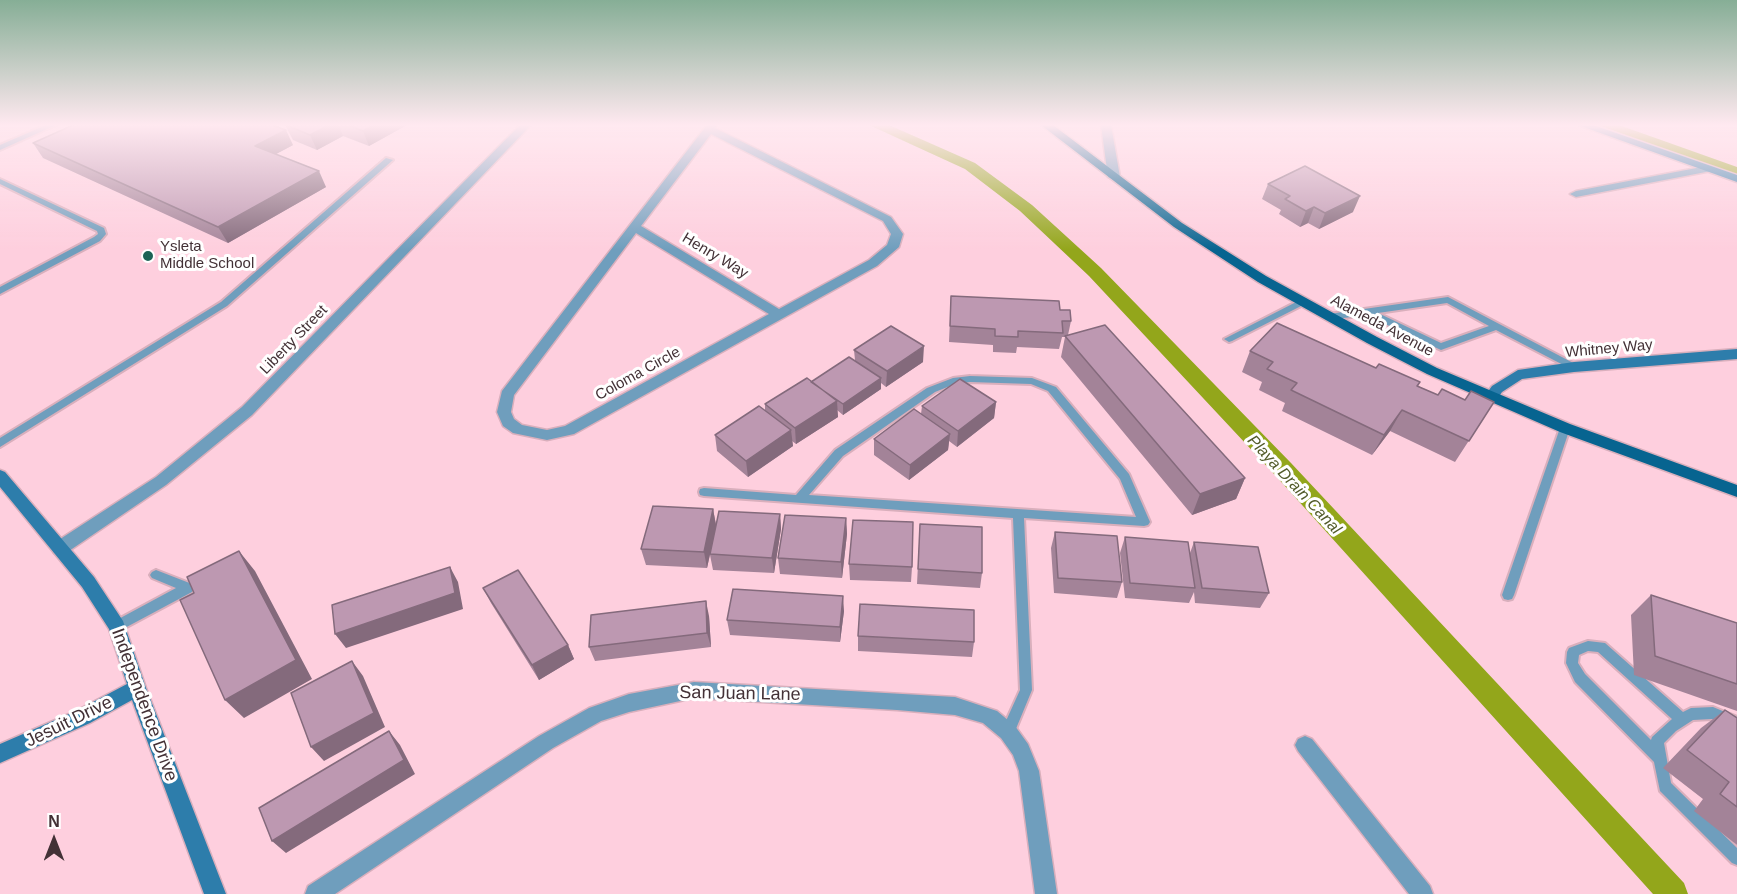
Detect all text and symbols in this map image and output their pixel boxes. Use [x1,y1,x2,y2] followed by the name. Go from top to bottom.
[679,229,751,283] street label: Henry Way
[160,238,254,273] place label: Ysleta Middle School
[141,249,155,263] marker: Ysleta Middle School
[1327,291,1437,361] street label: Alameda Avenue
[257,302,331,378] street label: Liberty Street
[1564,336,1654,362] street label: Whitney Way
[592,343,684,405] street label: Coloma Circle
[1243,431,1345,539] water label: Playa Drain Canal
[106,626,182,784] street label: Independence Drive
[679,682,801,706] street label: San Juan Lane
[22,692,116,752] street label: Jesuit Drive
[24,810,84,870] north arrow
[48,813,60,830] text: N

